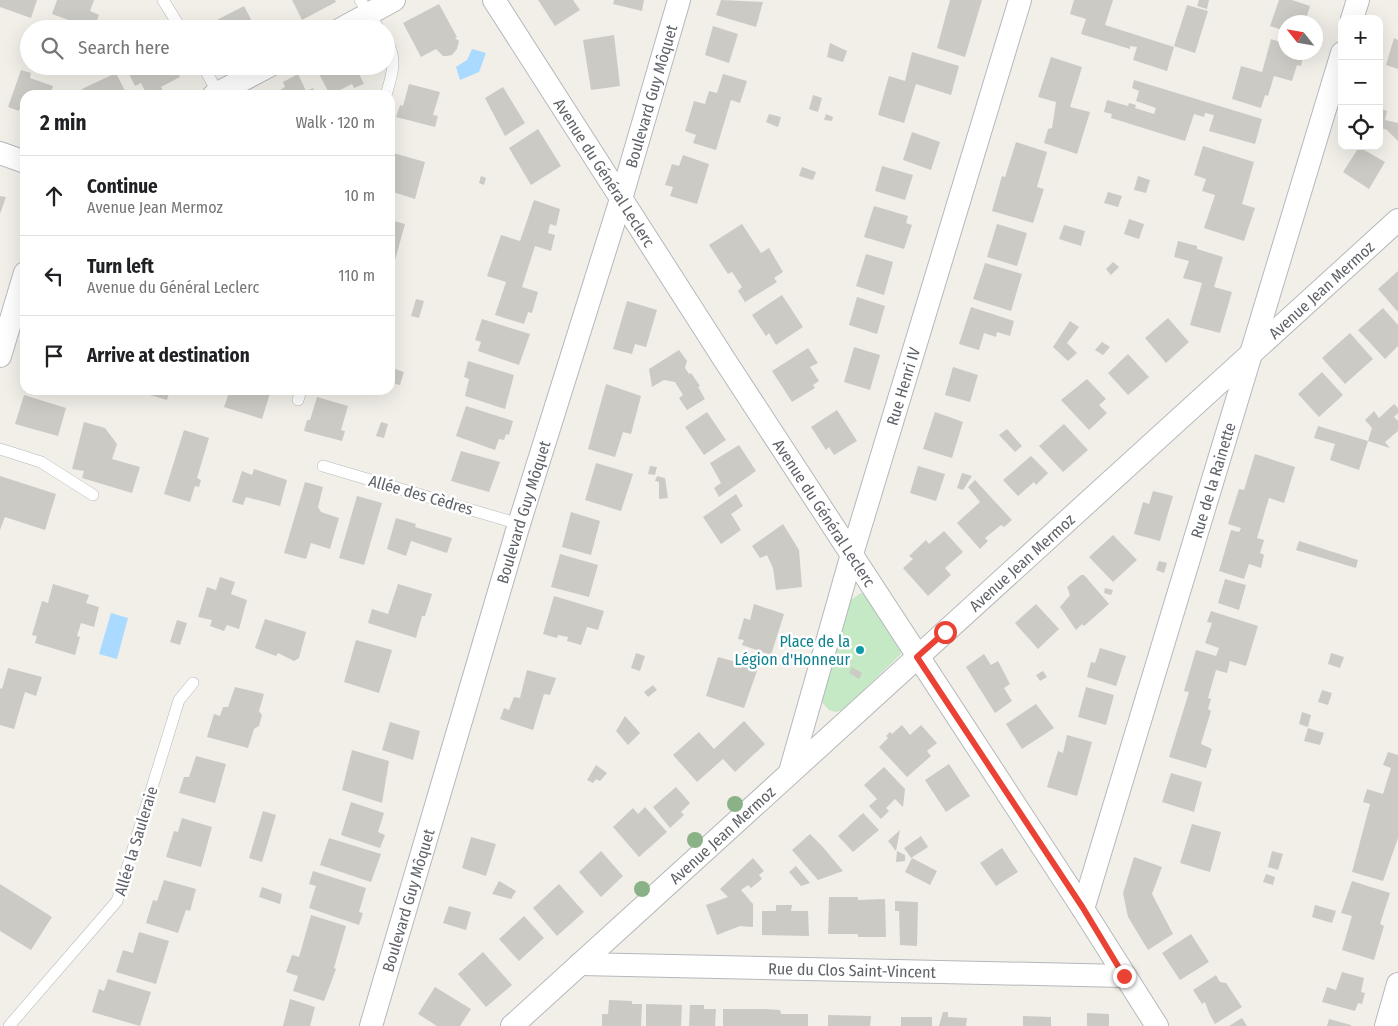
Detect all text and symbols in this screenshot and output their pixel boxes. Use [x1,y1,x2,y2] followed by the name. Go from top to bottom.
[1278,15,1323,60] north arrow
[1338,15,1383,150] map controls
[1338,15,1383,60] button: +
[20,20,395,75] search box
[621,22,681,170] street label: Boulevard Guy Môquet
[38,34,66,62] icon: search
[78,36,170,59] text: Search here
[1338,60,1383,105] button: −
[550,95,659,250] street label: Avenue du Général Leclerc
[1338,105,1383,150] button: locate
[40,110,87,136] text: 2 min
[296,113,375,132] text: Walk · 120 m
[87,175,158,198] text: Continue
[40,182,68,210] icon: ahead
[344,186,375,205] text: 10 m
[87,198,223,217] text: Avenue Jean Mermoz
[1265,237,1378,343] street label: Avenue Jean Mermoz
[87,255,154,278] text: Turn left
[40,262,68,290] icon: left
[338,266,375,285] text: 110 m
[87,278,259,297] text: Avenue du Général Leclerc
[40,342,68,370] icon: arrive
[87,344,250,367] text: Arrive at destination
[882,344,924,428] street label: Rue Henri IV
[1186,420,1239,540] street label: Rue de la Rainette
[769,435,880,590] street label: Avenue du Général Leclerc
[493,438,554,586] street label: Boulevard Guy Môquet
[367,471,475,519] street label: Allée des Cèdres
[965,510,1078,615] street label: Avenue Jean Mermoz
[934,621,957,644] route start
[735,632,850,669] place label: Place de la Légion d'Honneur
[854,644,866,656] marker: Place de la Légion d'Honneur
[665,782,779,888] street label: Avenue Jean Mermoz
[110,784,162,898] street label: Allée la Sauleraie
[378,826,438,974] street label: Boulevard Guy Môquet
[768,959,937,981] street label: Rue du Clos Saint-Vincent
[1113,965,1136,988] route end

